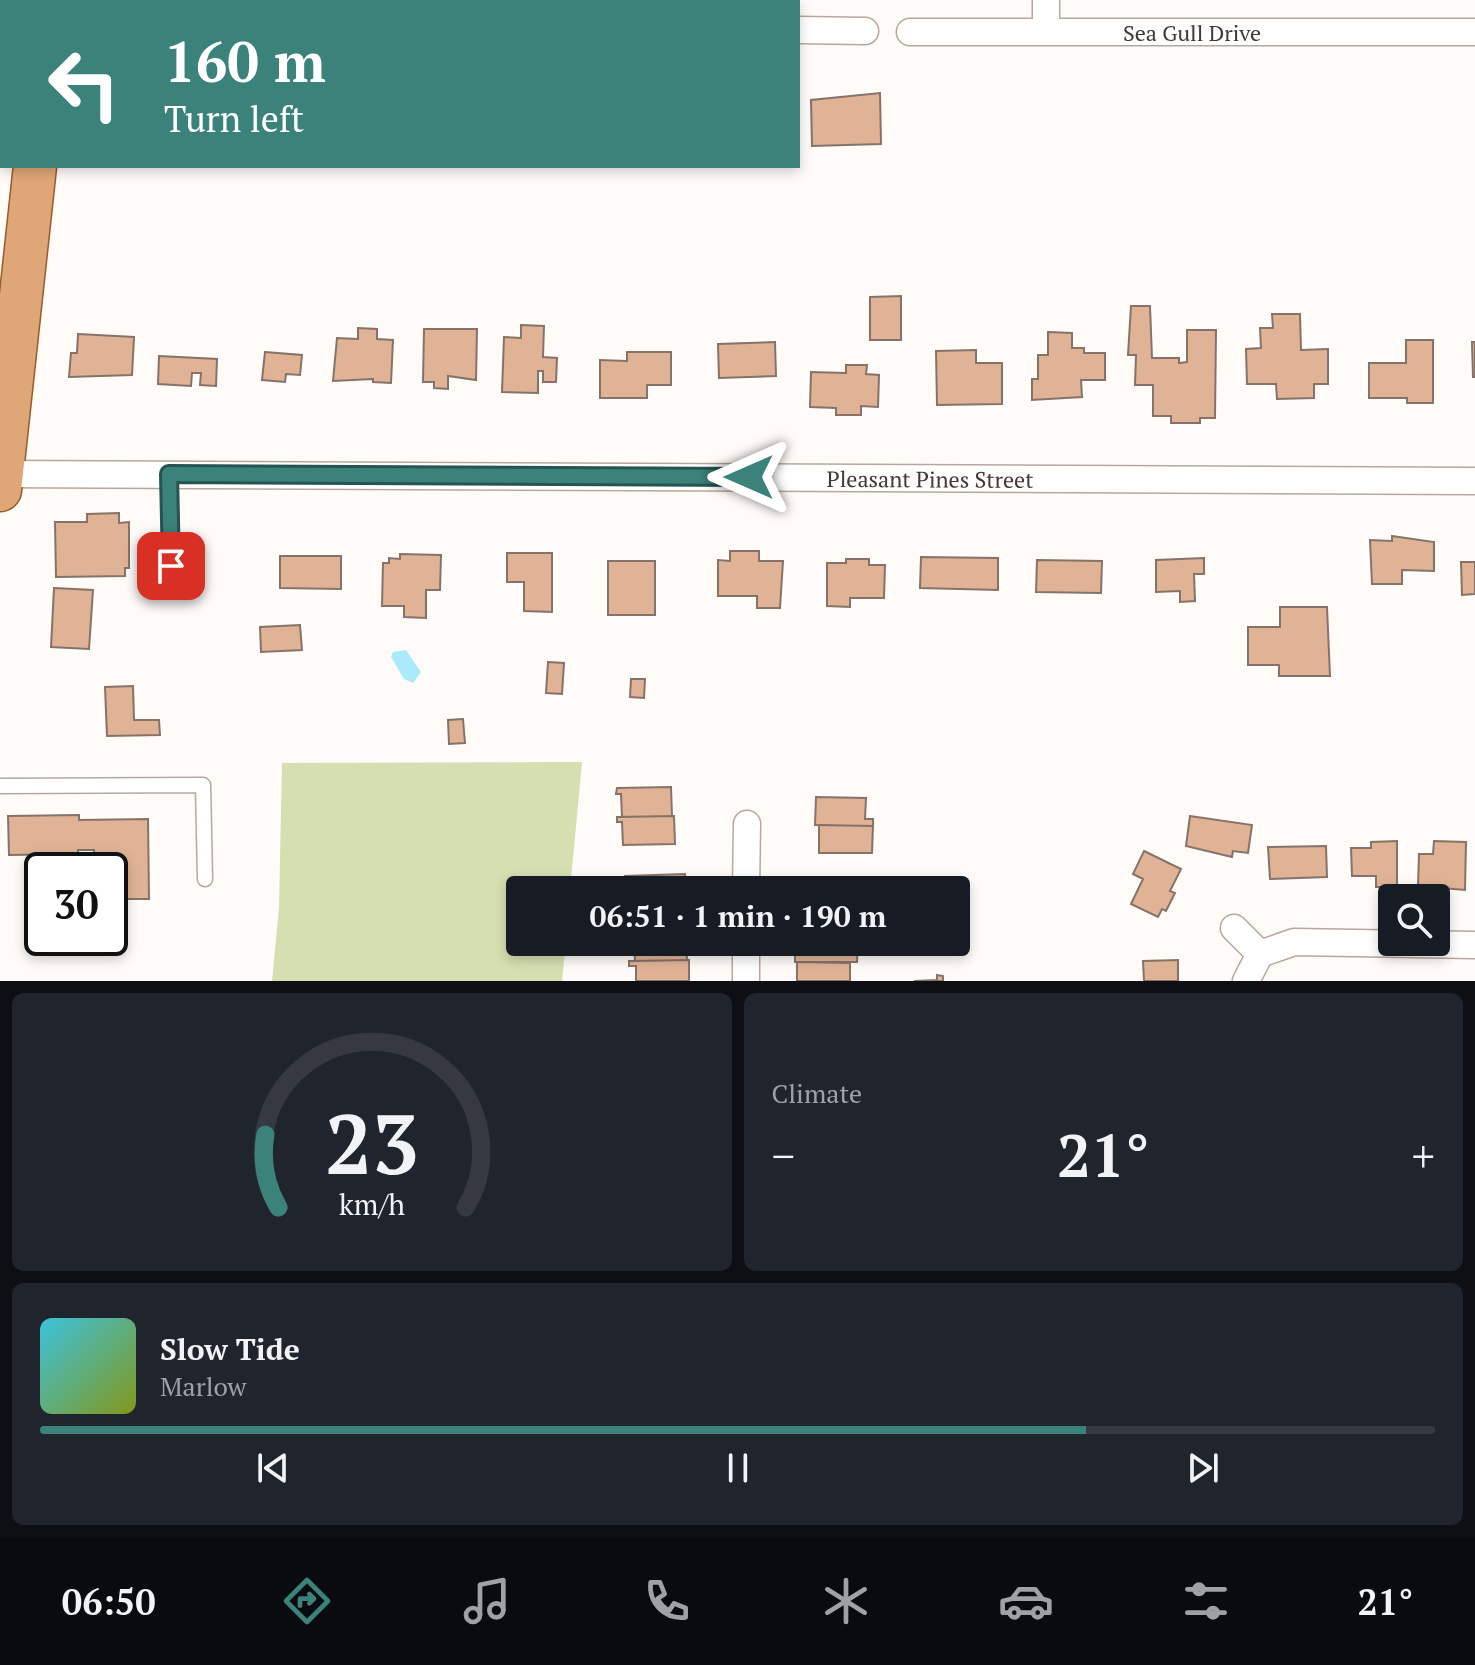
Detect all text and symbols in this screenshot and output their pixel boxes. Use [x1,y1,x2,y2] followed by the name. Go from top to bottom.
[1123,18,1261,47] street label: Sea Gull Drive
[164,24,326,98] text: 160 m
[32,32,136,136] icon: left
[164,95,304,142] text: Turn left
[707,435,791,519] position arrow
[827,463,1033,493] street label: Pleasant Pines Street
[137,532,205,600] pin
[149,544,193,588] icon: arrive
[24,852,128,956] speed limit sign: 30
[1378,884,1450,956] map controls
[1378,884,1450,956] button: search
[590,896,886,936] text: 06:51 · 1 min · 190 m
[772,1076,862,1110] text: Climate
[325,1088,419,1198] text: 23
[1057,1115,1150,1194] text: 21°
[772,1126,795,1185] text: −
[1412,1126,1435,1185] text: +
[339,1185,405,1223] text: km/h
[160,1329,300,1369] text: Slow Tide
[160,1369,246,1403] text: Marlow
[251,1446,295,1490] icon: previous
[716,1446,760,1490] icon: pause
[1181,1446,1225,1490] icon: next
[279,1573,335,1629] icon: directions
[459,1573,515,1629] icon: music
[639,1573,695,1629] icon: phone
[818,1573,874,1629] icon: climate
[998,1573,1054,1629] icon: car
[1178,1573,1234,1629] icon: filters
[62,1578,156,1625] text: 06:50
[1357,1578,1413,1625] text: 21°

